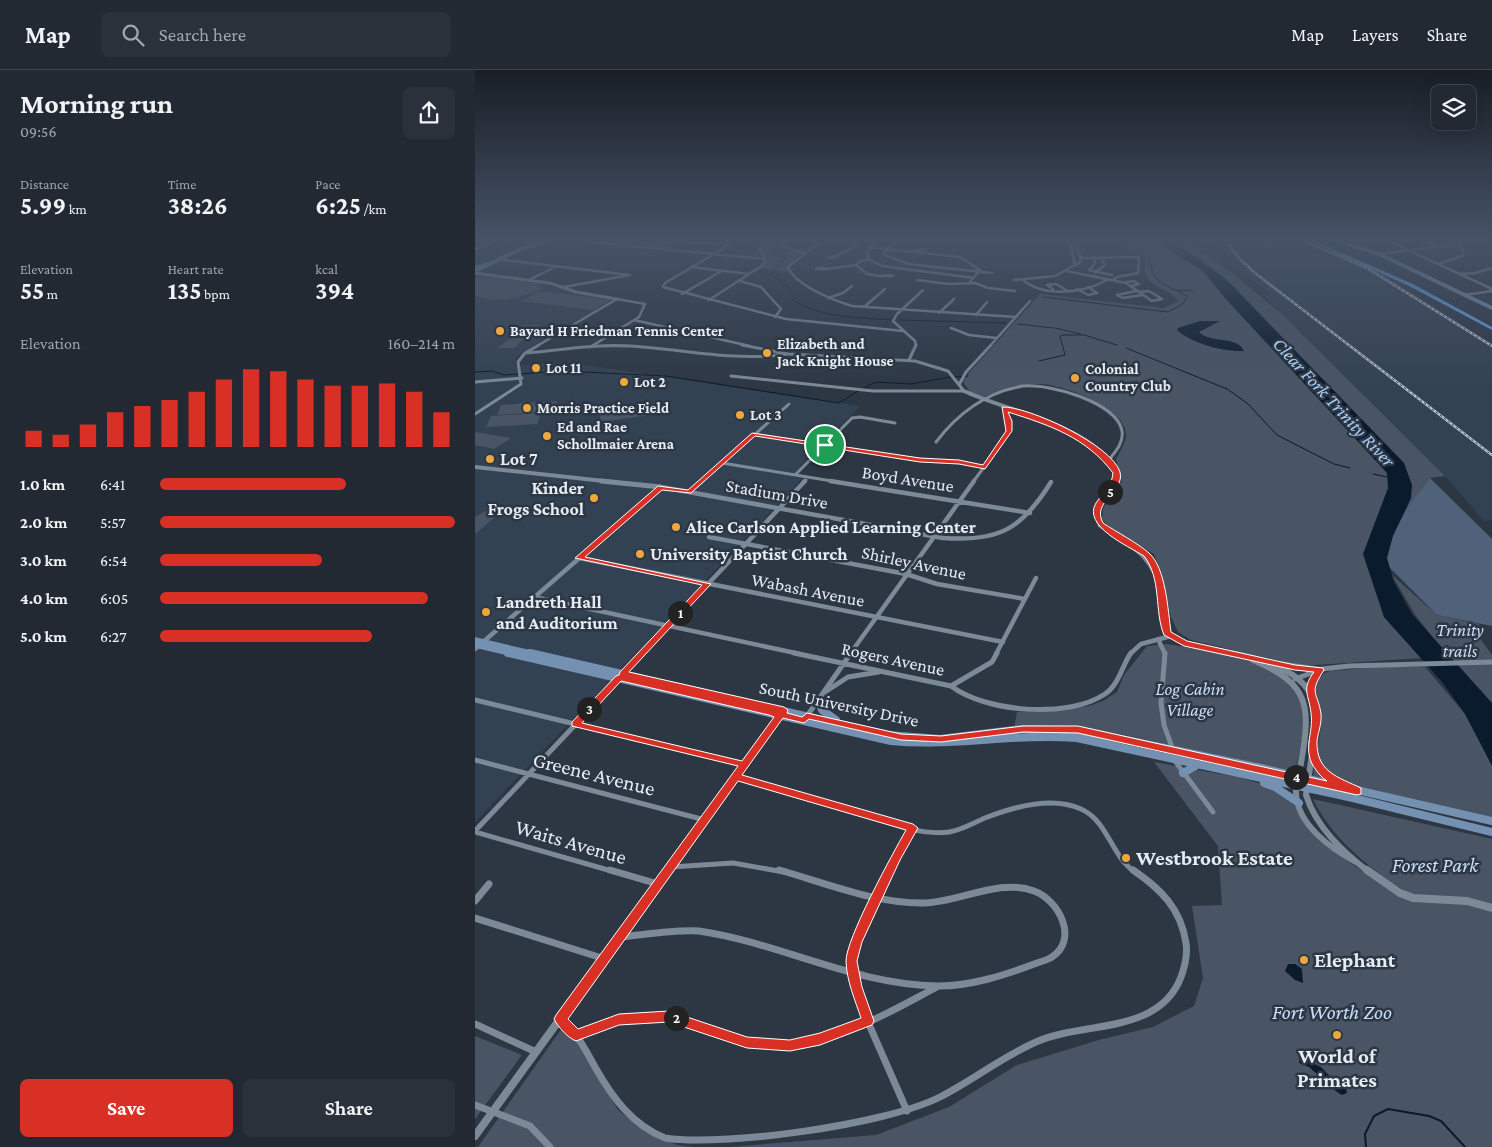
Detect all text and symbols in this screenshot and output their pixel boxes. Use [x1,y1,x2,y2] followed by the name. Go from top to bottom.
[101,12,451,57] search box
[25,21,71,48] text: Map
[119,21,147,49] icon: search
[159,24,246,45] text: Search here
[1291,25,1324,45] text: Map
[1352,25,1399,45] text: Layers
[1427,25,1467,45] text: Share
[1431,85,1476,130] map controls
[1431,85,1476,130] button: layers
[403,87,455,139] button: share
[20,88,173,119] text: Morning run
[20,123,57,140] text: 09:56
[20,176,69,192] text: Distance
[168,176,196,192] text: Time
[315,176,341,192] text: Pace
[20,192,66,219] text: 5.99
[168,192,228,219] text: 38:26
[315,192,361,219] text: 6:25
[66,201,87,217] text: km
[361,201,387,217] text: /km
[20,261,73,277] text: Elevation
[168,261,224,277] text: Heart rate
[315,261,338,277] text: kcal
[20,277,44,304] text: 55
[168,277,201,304] text: 135
[315,277,354,304] text: 394
[44,286,58,302] text: m
[201,286,230,302] text: bpm
[510,323,724,339] place label: Bayard H Friedman Tennis Center
[494,325,506,337] marker: Bayard H Friedman Tennis Center
[1269,333,1400,472] water label: Clear Fork Trinity River
[20,335,81,352] text: Elevation
[388,335,455,352] text: 160–214 m
[775,336,894,369] place label: Elizabeth and Jack Knight House
[761,347,773,359] marker: Elizabeth and Jack Knight House
[546,360,582,376] place label: Lot 11
[1085,361,1171,394] place label: Colonial Country Club
[530,362,542,374] marker: Lot 11
[1069,372,1081,384] marker: Colonial Country Club
[634,374,666,390] place label: Lot 2
[618,376,630,388] marker: Lot 2
[537,400,670,416] place label: Morris Practice Field
[521,402,533,414] marker: Morris Practice Field
[750,407,782,423] place label: Lot 3
[734,409,746,421] marker: Lot 3
[557,419,675,452] place label: Ed and Rae Schollmaier Arena
[804,424,846,466] pin
[541,430,553,442] marker: Ed and Rae Schollmaier Arena
[811,431,839,459] icon: arrive
[500,449,538,469] place label: Lot 7
[484,453,496,465] marker: Lot 7
[861,462,955,496] street label: Boyd Avenue
[724,475,830,513] street label: Stadium Drive
[20,476,65,493] text: 1.0 km
[100,476,125,493] text: 6:41
[488,478,584,519] place label: Kinder Frogs School
[1097,480,1123,504] pin: 5
[1107,484,1114,500] text: 5
[588,492,600,504] marker: Kinder Frogs School
[20,514,67,531] text: 2.0 km
[100,514,126,531] text: 5:57
[685,517,976,537] place label: Alice Carlson Applied Learning Center
[670,521,682,533] marker: Alice Carlson Applied Learning Center
[860,542,968,584] street label: Shirley Avenue
[650,544,848,564] place label: University Baptist Church
[634,548,646,560] marker: University Baptist Church
[20,552,67,569] text: 3.0 km
[100,552,128,569] text: 6:54
[750,569,866,611] street label: Wabash Avenue
[20,590,68,607] text: 4.0 km
[100,590,128,607] text: 6:05
[496,592,619,633] place label: Landreth Hall and Auditorium
[667,600,693,626] pin: 1
[678,605,683,621] text: 1
[480,606,492,618] marker: Landreth Hall and Auditorium
[1436,620,1484,661] park label: Trinity trails
[20,628,67,645] text: 5.0 km
[100,628,127,645] text: 6:27
[840,638,946,680] street label: Rogers Avenue
[757,677,921,731] street label: South University Drive
[1155,679,1225,720] park label: Log Cabin Village
[577,696,601,722] pin: 3
[586,701,593,717] text: 3
[530,747,658,801] street label: Greene Avenue
[1283,764,1309,790] pin: 4
[1293,769,1300,785] text: 4
[513,815,629,869] street label: Waits Avenue
[1135,846,1293,870] place label: Westbrook Estate
[1120,852,1132,864] marker: Westbrook Estate
[1392,853,1479,877] park label: Forest Park
[1314,948,1396,972] place label: Elephant
[1298,954,1310,966] marker: Elephant
[1272,1000,1392,1024] park label: Fort Worth Zoo
[663,1006,689,1030] pin: 2
[673,1010,680,1026] text: 2
[1331,1029,1343,1041] marker: World of Primates
[1297,1044,1377,1092] place label: World of Primates
[20,1079,233,1137] button: Save
[243,1079,455,1137] button: Share

